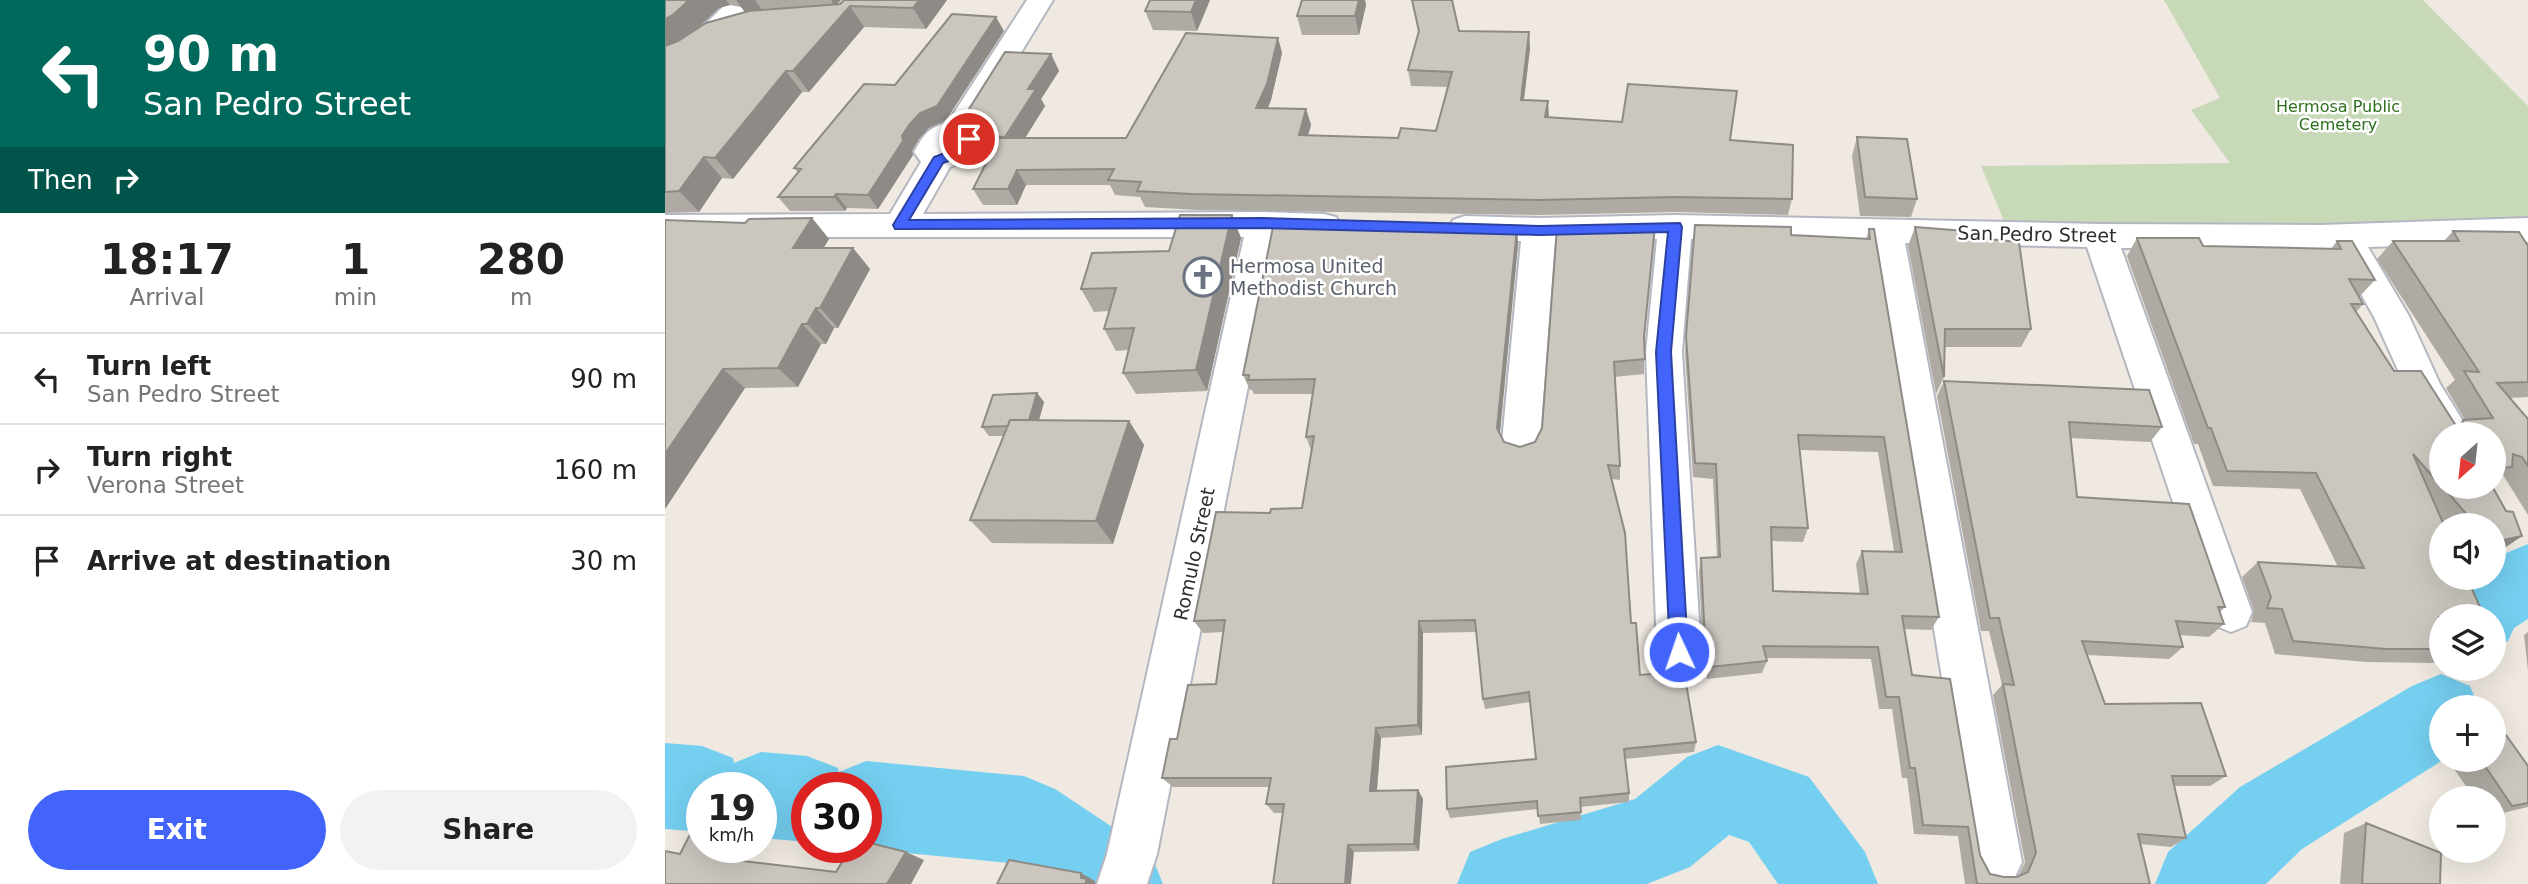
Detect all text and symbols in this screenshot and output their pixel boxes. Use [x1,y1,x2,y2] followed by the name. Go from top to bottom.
[143,26,279,83] text: 90 m
[28,28,119,119] icon: left
[143,85,411,123] text: San Pedro Street
[2276,97,2400,134] park label: Hermosa Public Cemetery
[939,109,999,169] pin
[950,120,988,158] icon: arrive
[107,161,145,199] icon: right
[28,165,93,195] text: Then
[1957,222,2117,246] street label: San Pedro Street
[100,235,234,284] text: 18:17
[341,235,370,284] text: 1
[477,235,565,284] text: 280
[1230,255,1397,299] place label: Hermosa United Methodist Church
[1182,256,1224,298] church icon: Hermosa United Methodist Church
[130,284,204,310] text: Arrival
[334,284,377,310] text: min
[510,284,532,310] text: m
[87,351,211,381] text: Turn left
[28,360,66,398] icon: left
[570,364,637,394] text: 90 m
[87,381,280,407] text: San Pedro Street
[2429,422,2506,499] north arrow
[2429,422,2506,863] map controls
[87,442,232,472] text: Turn right
[28,451,66,489] icon: right
[554,455,637,485] text: 160 m
[87,472,244,498] text: Verona Street
[1169,486,1219,622] street label: Romulo Street
[2429,513,2506,590] button: sound
[28,542,66,580] icon: arrive
[87,546,391,576] text: Arrive at destination
[570,546,637,576] text: 30 m
[2429,604,2506,681] button: layers
[1642,615,1716,689] position arrow
[2429,695,2506,772] button: +
[791,772,882,863] speed limit sign: 30
[2429,786,2506,863] button: −
[707,788,756,828] text: 19
[28,790,326,870] button: Exit
[340,790,637,870] button: Share
[709,824,754,845] text: km/h

